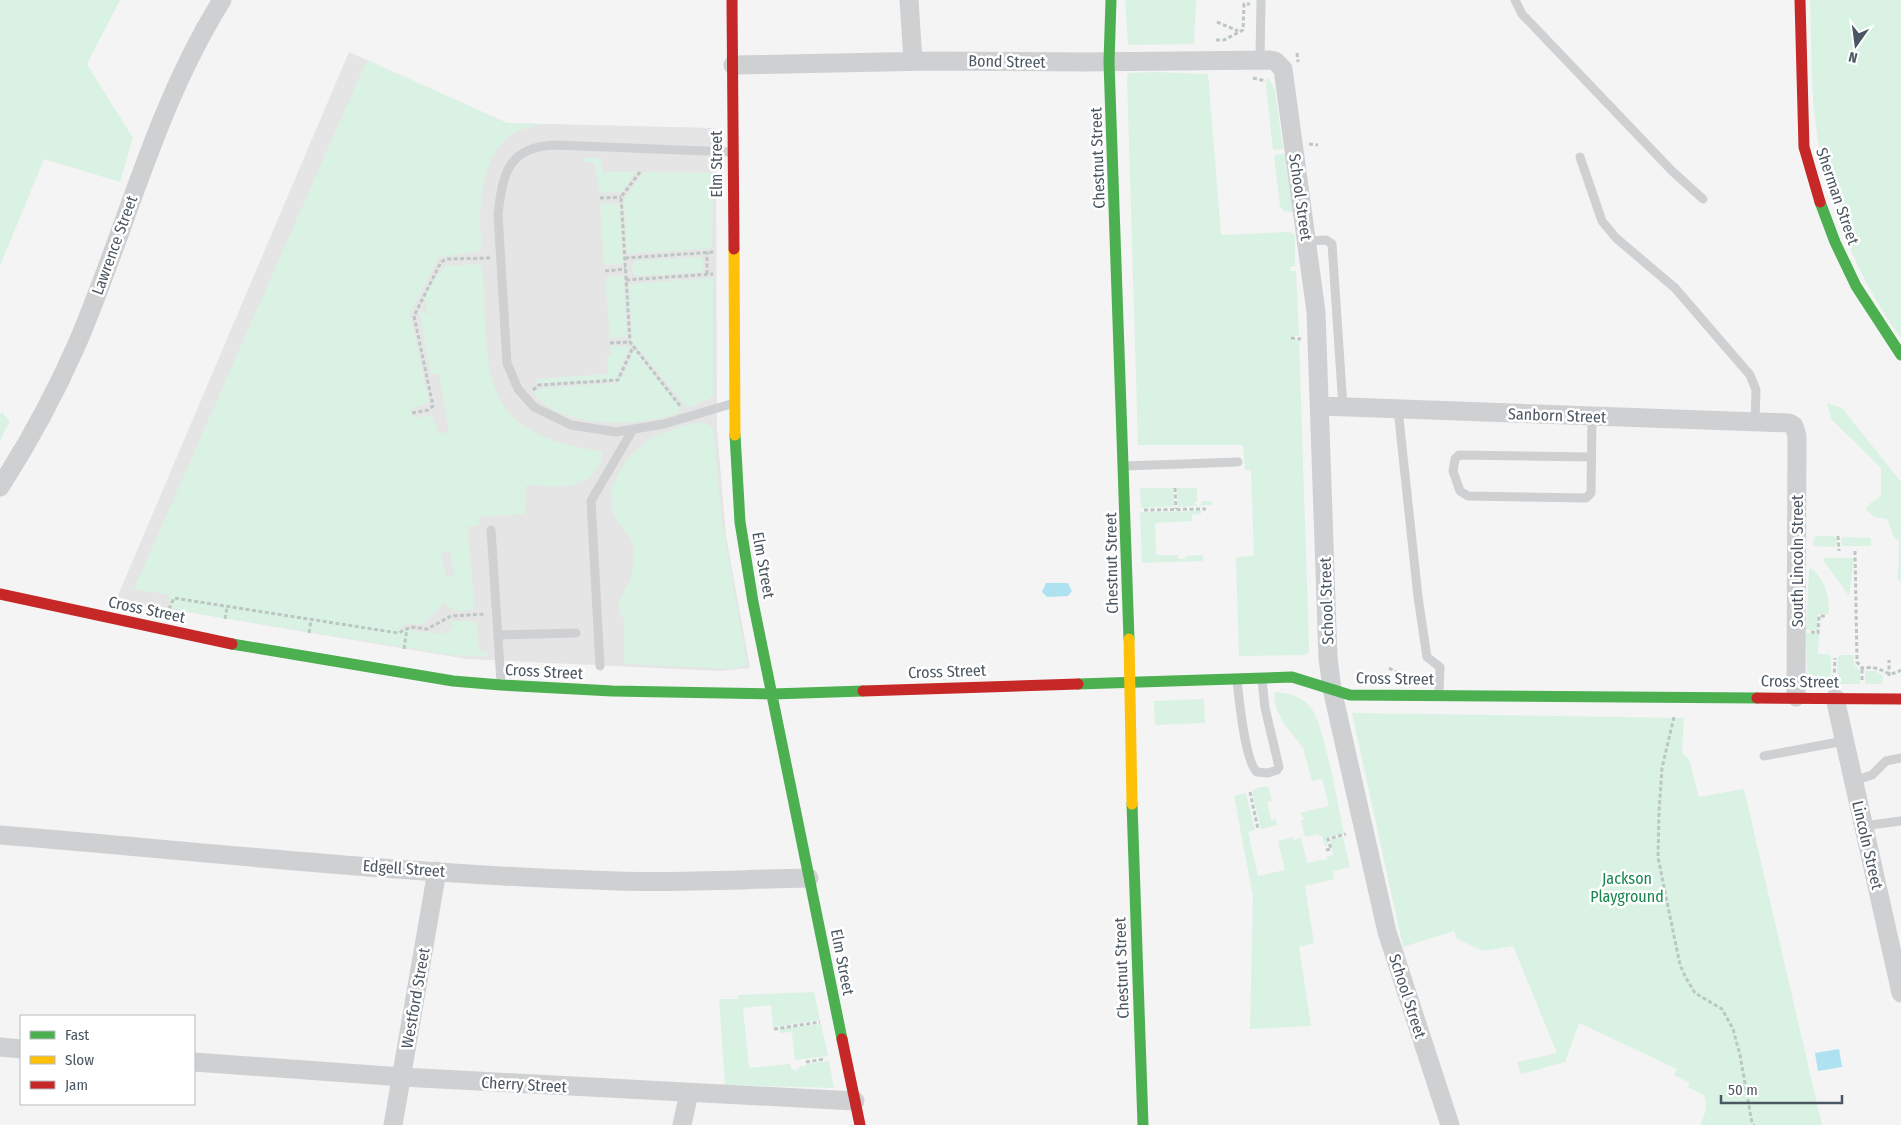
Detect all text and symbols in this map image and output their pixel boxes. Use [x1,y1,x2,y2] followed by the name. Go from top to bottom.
[1831,20,1881,70] north arrow
[1847,48,1859,66] text: N
[968,51,1047,72] street label: Bond Street
[1086,106,1109,209] street label: Chestnut Street
[707,130,726,198] street label: Elm Street
[1812,145,1863,248] street label: Sherman Street
[1285,152,1316,242] street label: School Street
[88,192,141,297] street label: Lawrence Street
[1508,404,1607,427] street label: Sanborn Street
[1788,494,1807,627] street label: South Lincoln Street
[1101,511,1122,614] street label: Chestnut Street
[748,530,779,600] street label: Elm Street
[1315,556,1338,645] street label: School Street
[107,592,188,627] street label: Cross Street
[504,660,584,683] street label: Cross Street
[908,661,987,682] street label: Cross Street
[1356,668,1435,689] street label: Cross Street
[1761,671,1840,692] street label: Cross Street
[1848,799,1887,892] street label: Lincoln Street
[362,856,447,881] street label: Edgell Street
[1590,869,1664,906] park label: Jackson Playground
[1110,916,1133,1019] street label: Chestnut Street
[827,927,858,998] street label: Elm Street
[397,946,434,1050] street label: Westford Street
[1385,952,1430,1041] street label: School Street
[20,1015,195,1105] legend
[65,1026,89,1044] text: Fast
[65,1051,94,1069] text: Slow
[1721,1072,1842,1104] scale bar
[481,1073,568,1096] street label: Cherry Street
[65,1076,88,1094] text: Jam
[1728,1081,1758,1099] text: 50 m

